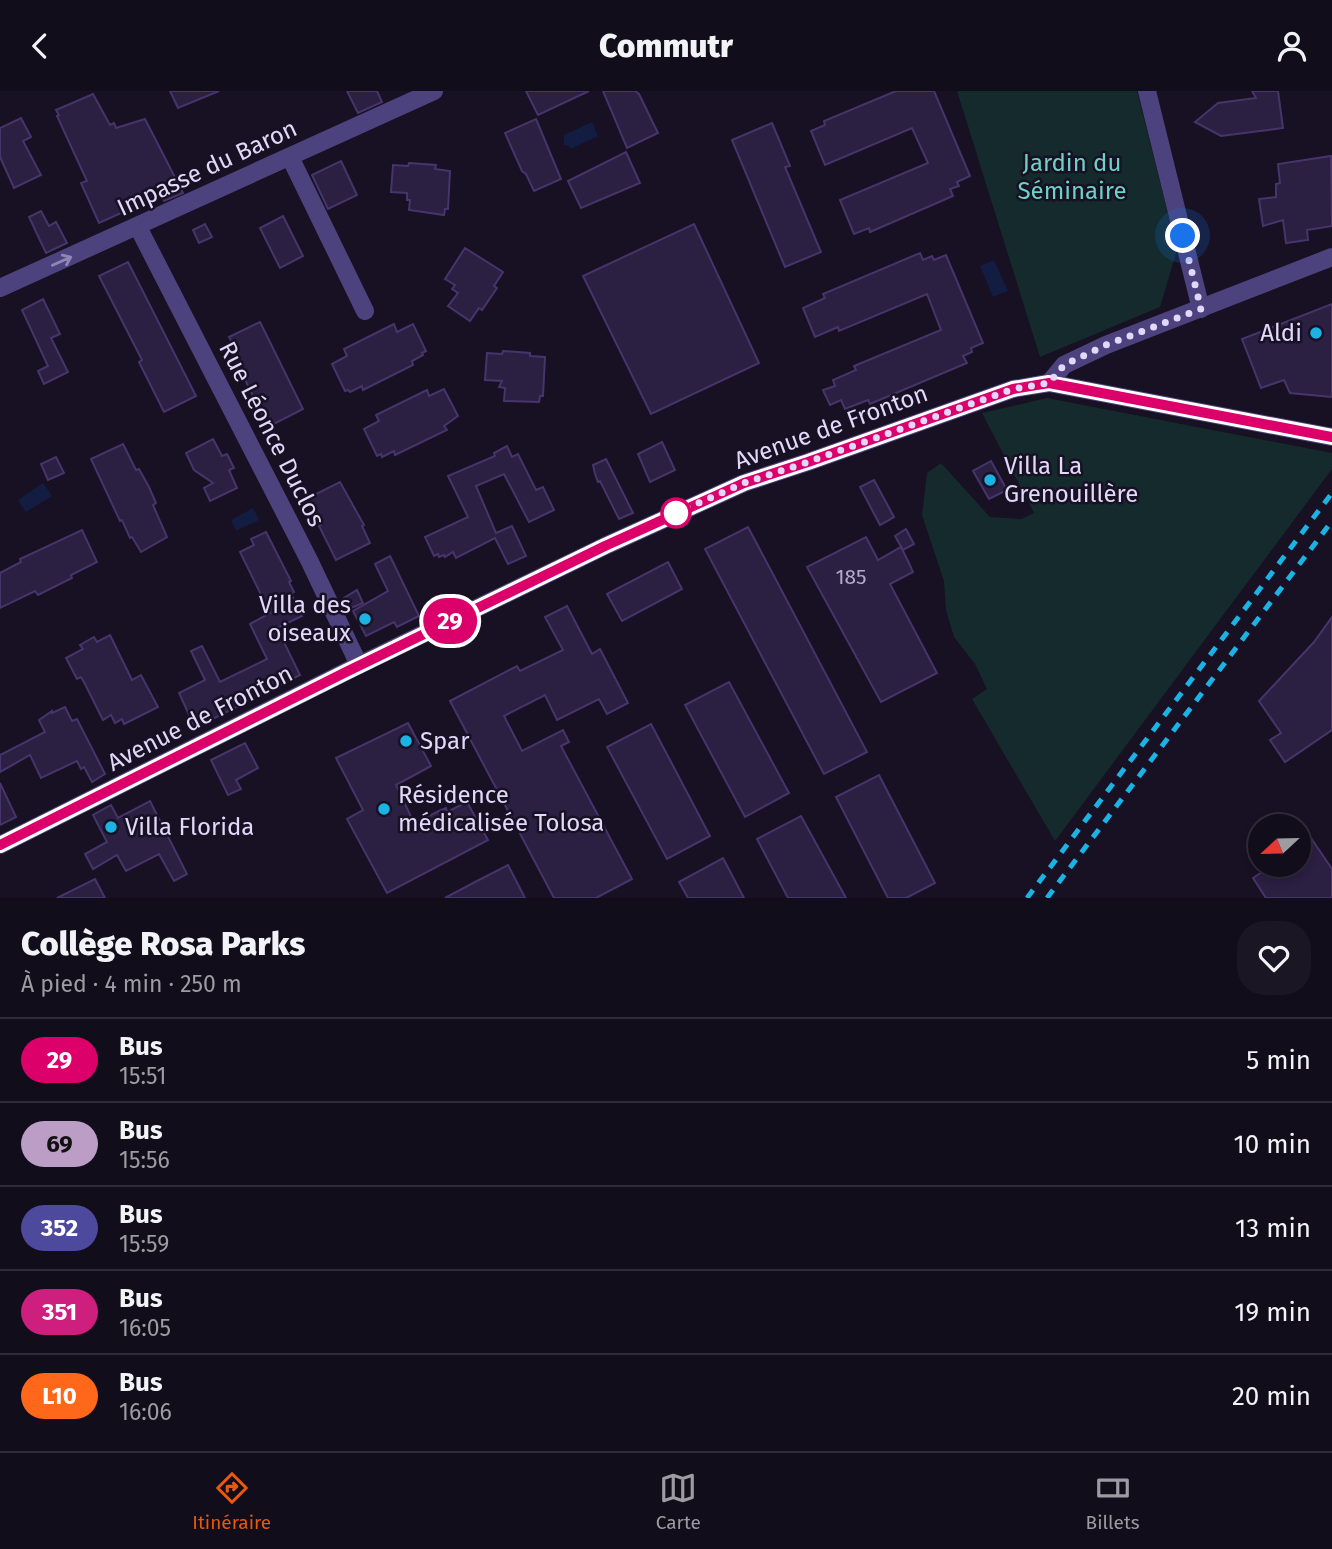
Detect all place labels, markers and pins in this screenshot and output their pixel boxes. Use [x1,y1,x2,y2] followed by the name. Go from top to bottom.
[1260,319,1302,347] place label: Aldi
[1308,325,1324,341] marker: Aldi
[1004,452,1138,508] place label: Villa La Grenouillère
[982,472,998,488] marker: Villa La Grenouillère
[661,498,691,528] unlabelled marker
[259,591,351,647] place label: Villa des oiseaux
[357,611,373,627] marker: Villa des oiseaux
[420,727,470,755] place label: Spar
[398,733,414,749] marker: Spar
[398,781,604,837] place label: Résidence médicalisée Tolosa
[376,801,392,817] marker: Résidence médicalisée Tolosa
[125,813,254,841] place label: Villa Florida
[103,819,119,835] marker: Villa Florida

